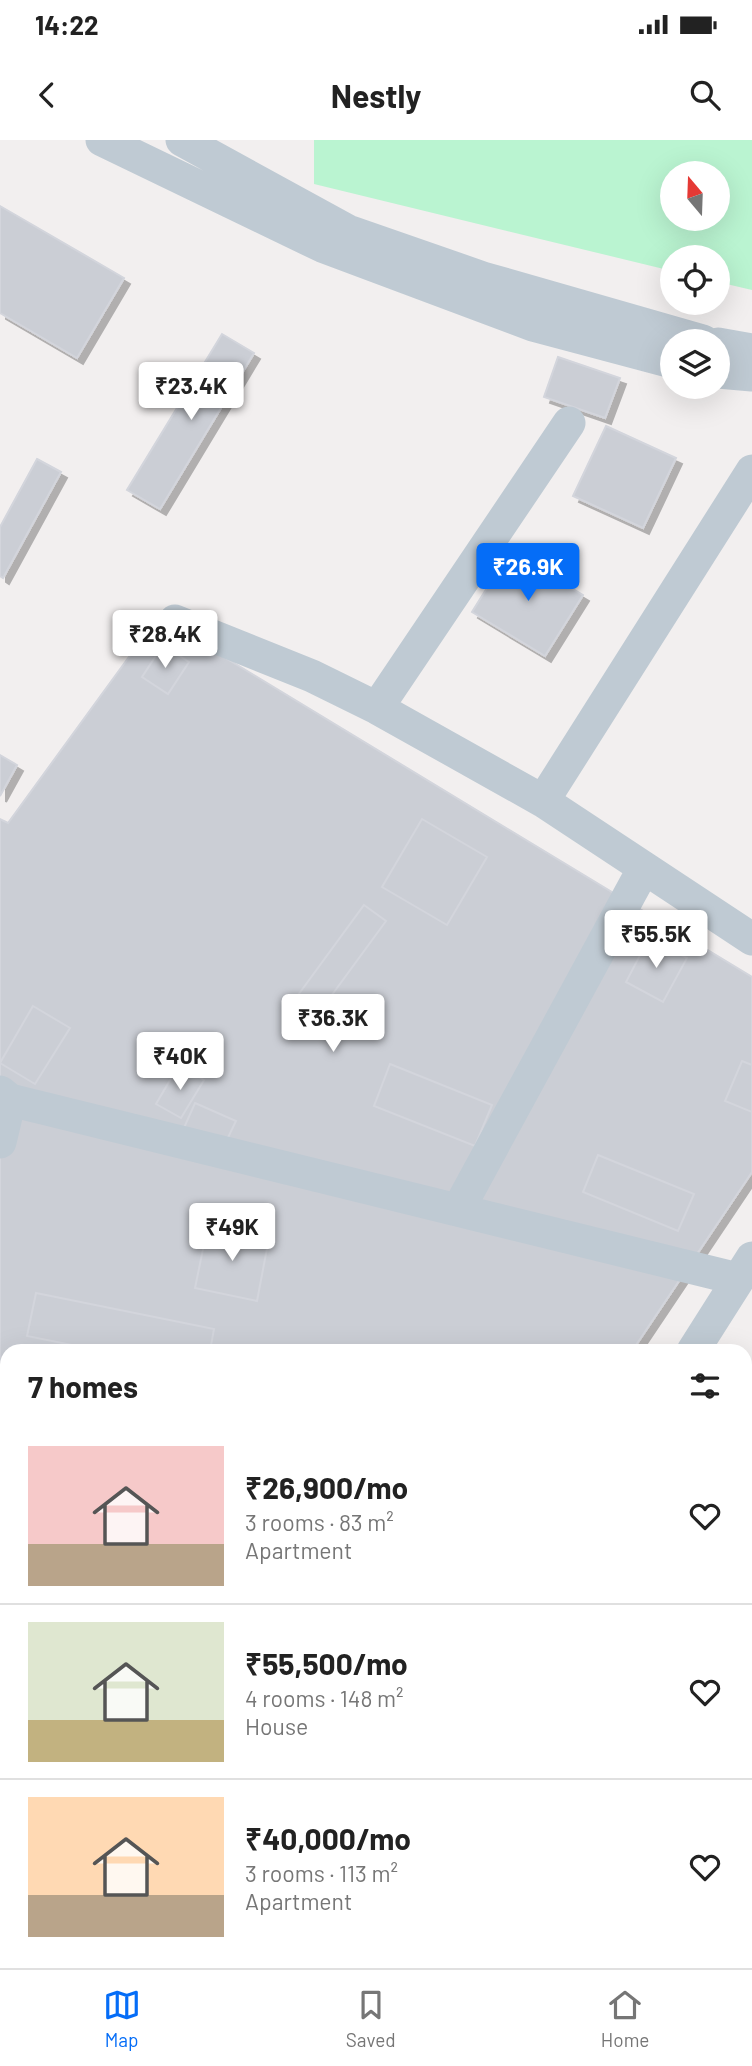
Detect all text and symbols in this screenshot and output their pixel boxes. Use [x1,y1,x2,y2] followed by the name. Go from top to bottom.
[35,9,99,40] text: 14:22
[28,76,66,114] icon: back
[331,76,421,114] text: Nestly
[686,76,724,114] icon: search
[660,161,730,231] north arrow
[660,161,730,399] map controls
[660,245,730,315] button: locate
[660,329,730,399] button: layers
[134,362,248,422] pin: ₹23.4K
[155,371,227,399] text: ₹23.4K
[471,544,585,603] pin: ₹26.9K
[492,552,564,580] text: ₹26.9K
[108,610,222,670] pin: ₹28.4K
[128,619,202,647] text: ₹28.4K
[599,910,713,970] pin: ₹55.5K
[621,919,691,947] text: ₹55.5K
[276,995,390,1054] pin: ₹36.3K
[298,1003,368,1031] text: ₹36.3K
[139,1032,221,1092] pin: ₹40K
[153,1041,207,1069] text: ₹40K
[191,1204,273,1263] pin: ₹49K
[205,1212,259,1240] text: ₹49K
[686,1367,724,1405] icon: filters
[28,1368,138,1404] text: 7 homes
[245,1469,408,1505] text: ₹26,900/mo
[84,1474,168,1558] icon: home
[686,1497,724,1535] icon: heart
[245,1508,394,1536] text: 3 rooms · 83 m²
[245,1536,352,1564] text: Apartment
[245,1645,408,1681] text: ₹55,500/mo
[84,1650,168,1734] icon: home
[686,1673,724,1711] icon: heart
[245,1684,404,1712] text: 4 rooms · 148 m²
[245,1712,308,1740] text: House
[245,1820,411,1856] text: ₹40,000/mo
[84,1825,168,1909] icon: home
[686,1848,724,1886] icon: heart
[245,1859,398,1887] text: 3 rooms · 113 m²
[245,1887,352,1915] text: Apartment
[103,1986,141,2051] tab: Map
[346,1986,396,2051] tab: Saved
[601,1986,649,2051] tab: Home

